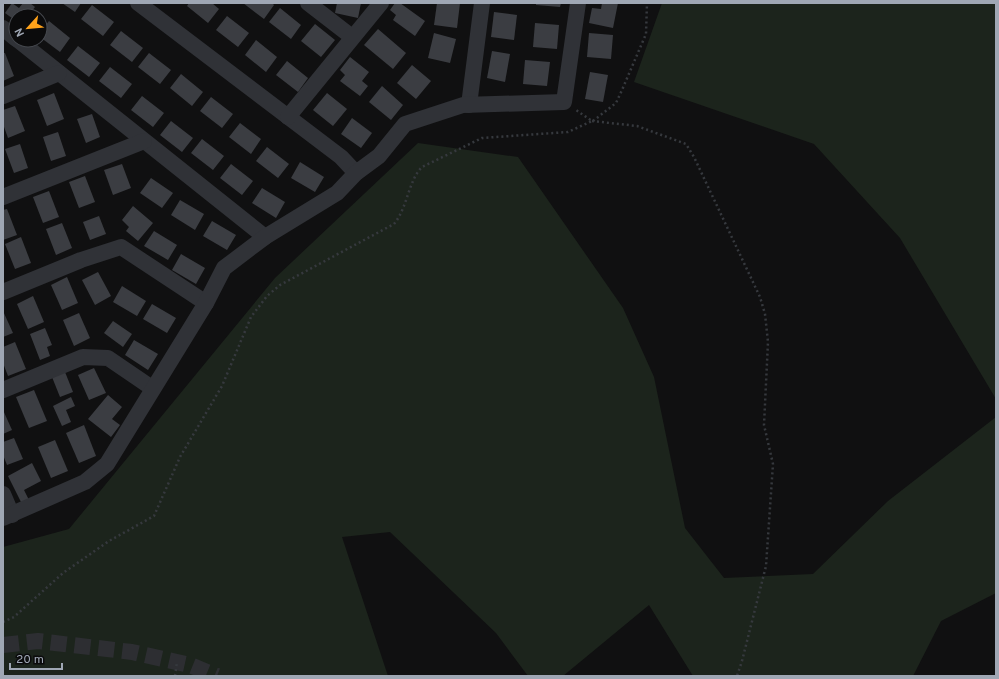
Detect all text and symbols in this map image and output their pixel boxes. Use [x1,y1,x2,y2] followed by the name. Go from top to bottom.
[8,8,48,48] north arrow
[12,25,28,39] text: N
[10,645,62,671] scale bar
[16,652,44,668] text: 20 m

